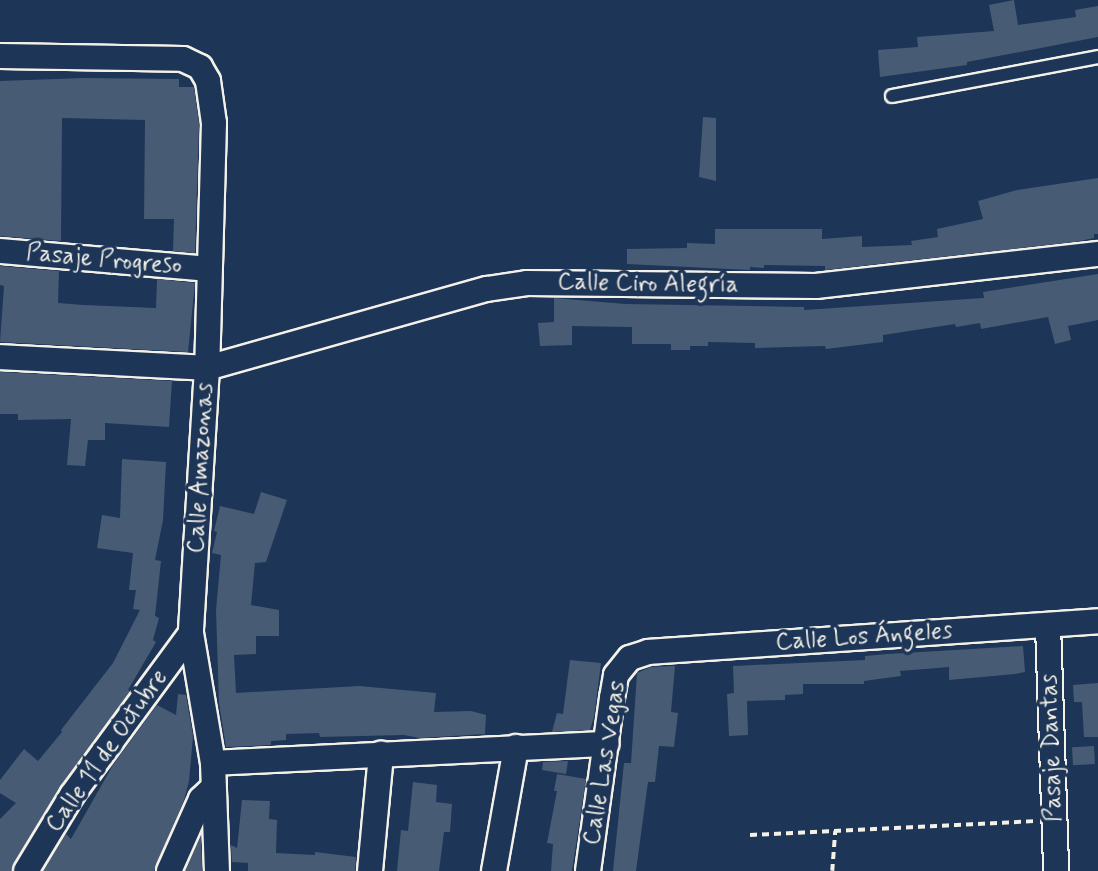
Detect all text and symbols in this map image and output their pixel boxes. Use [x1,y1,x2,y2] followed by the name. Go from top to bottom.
[25,239,183,281] street label: Pasaje Progreso
[557,268,739,300] street label: Calle Ciro Alegría
[182,383,220,553] street label: Calle Amazonas
[774,616,954,658] street label: Calle Los Ángeles
[40,664,174,838] street label: Calle 11 de Octubre
[1035,673,1069,823] street label: Pasaje Dantas
[578,681,632,845] street label: Calle Las Vegas

